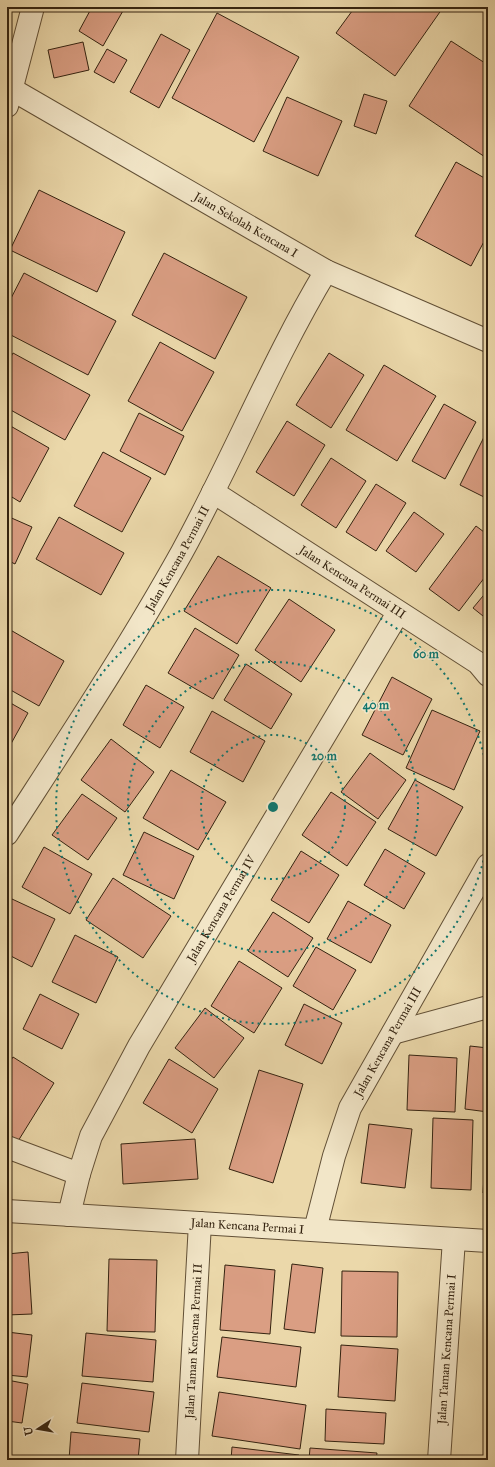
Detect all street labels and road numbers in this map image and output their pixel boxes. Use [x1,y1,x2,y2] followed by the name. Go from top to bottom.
[189,188,300,260] street label: Jalan Sekolah Kencana I
[141,503,212,616] street label: Jalan Kencana Permai II
[294,541,408,621] street label: Jalan Kencana Permai III
[183,852,259,967] street label: Jalan Kencana Permai IV
[350,985,424,1101] street label: Jalan Kencana Permai III
[188,1215,305,1237] street label: Jalan Kencana Permai I
[182,1263,205,1421] street label: Jalan Taman Kencana Permai II
[434,1274,459,1427] street label: Jalan Taman Kencana Permai I

